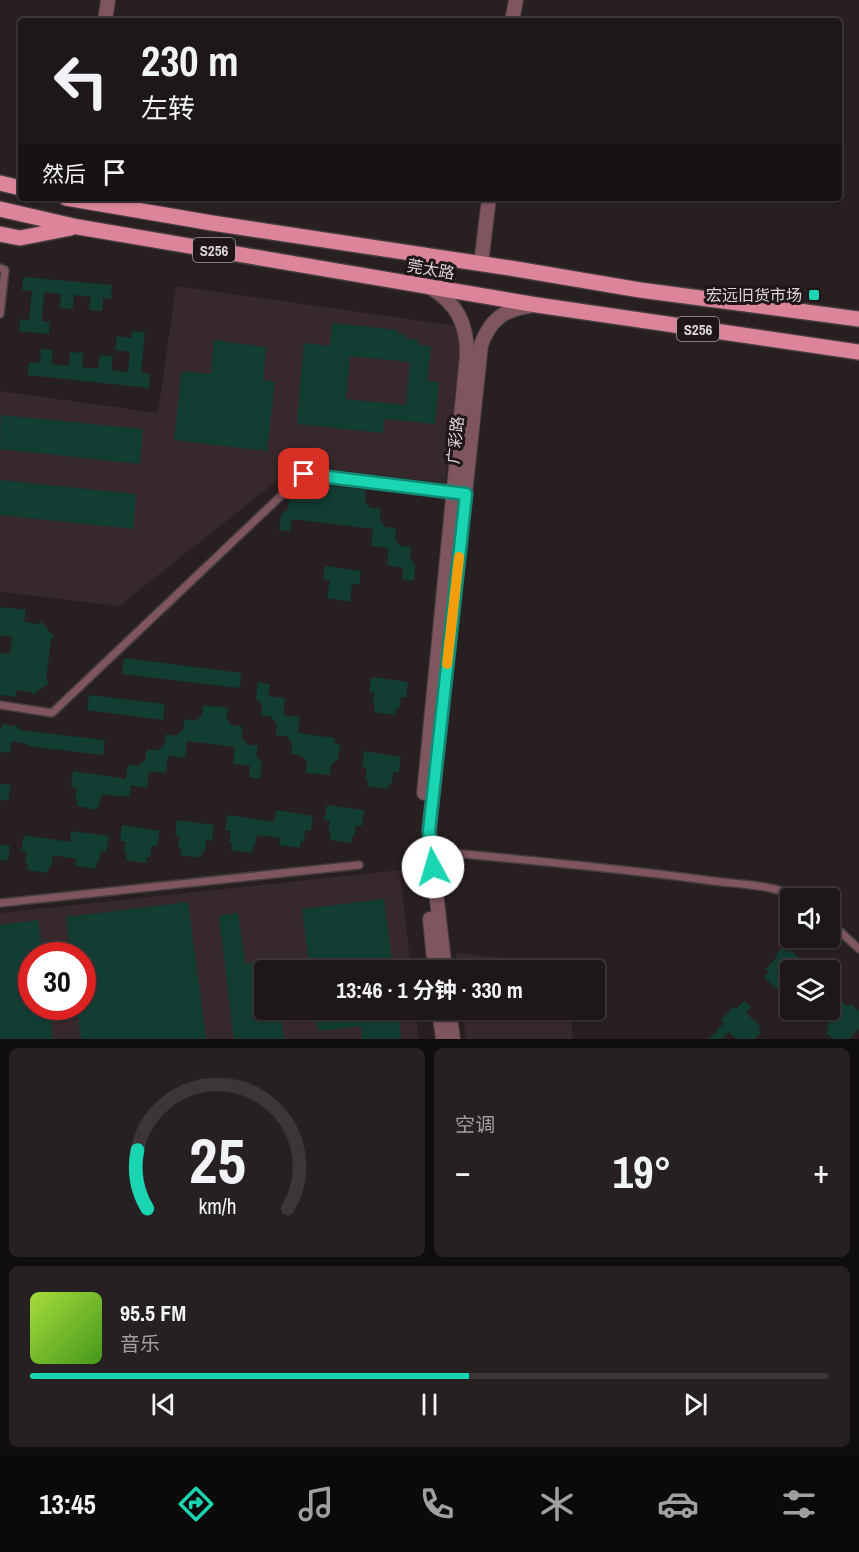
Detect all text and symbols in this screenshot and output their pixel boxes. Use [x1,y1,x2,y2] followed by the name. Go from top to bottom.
[141,33,239,89] text: 230 m
[42,42,120,120] icon: left
[141,90,195,126] text: 左转
[98,156,131,189] icon: arrive
[42,159,86,189] text: 然后
[193,238,235,262] road number: S256
[405,254,457,284] street label: 莞太路
[706,284,802,306] place label: 宏远旧货市场
[807,288,821,302] marker: 宏远旧货市场
[677,317,719,341] road number: S256
[442,415,468,465] street label: 广彩路
[278,448,329,499] pin
[287,457,320,490] icon: arrive
[401,835,465,899] position arrow
[780,888,840,1020] map controls
[780,888,840,948] button: sound
[18,942,96,1020] speed limit sign: 30
[780,960,840,1020] button: layers
[336,975,523,1005] text: 13:46 · 1 分钟 · 330 m
[455,1111,495,1138] text: 空调
[189,1118,245,1202] text: 25
[612,1141,672,1202] text: 19°
[455,1149,471,1193] text: −
[813,1149,829,1193] text: +
[198,1193,236,1222] text: km/h
[120,1298,186,1328] text: 95.5 FM
[120,1330,160,1357] text: 音乐
[147,1388,180,1421] icon: previous
[413,1388,446,1421] icon: pause
[679,1388,712,1421] icon: next
[175,1483,217,1525] icon: directions
[295,1483,337,1525] icon: music
[416,1483,458,1525] icon: phone
[536,1483,578,1525] icon: climate
[657,1483,699,1525] icon: car
[778,1483,820,1525] icon: filters
[39,1486,96,1522] text: 13:45

